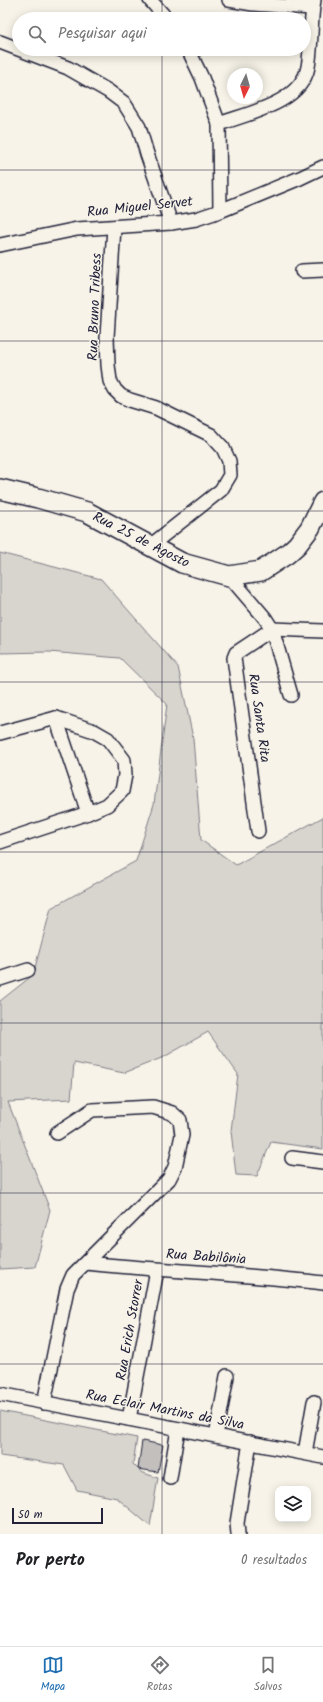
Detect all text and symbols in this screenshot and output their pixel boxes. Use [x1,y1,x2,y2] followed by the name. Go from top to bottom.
[12,12,311,56] search box
[58,22,147,46] text: Pesquisar aqui
[26,23,48,45] icon: search
[227,68,263,104] north arrow
[86,190,195,223] street label: Rua Miguel Servet
[82,253,108,361] street label: Rua Bruno Tribess
[89,506,193,574] street label: Rua 25 de Agosto
[242,672,276,764] street label: Rua Santa Rita
[165,1243,247,1271] street label: Rua Babilônia
[110,1277,150,1382] street label: Rua Erich Storrer
[84,1384,246,1436] street label: Rua Eclair Martins da Silva
[275,1486,311,1522] map controls
[275,1486,311,1522] button: layers
[12,1506,103,1525] scale bar
[18,1506,43,1524] text: 50 m
[16,1547,85,1574] text: Por perto
[241,1550,307,1571] text: 0 resultados
[41,1654,65,1696] tab: Mapa
[147,1654,172,1696] tab: Rotas
[254,1654,282,1696] tab: Salvos

